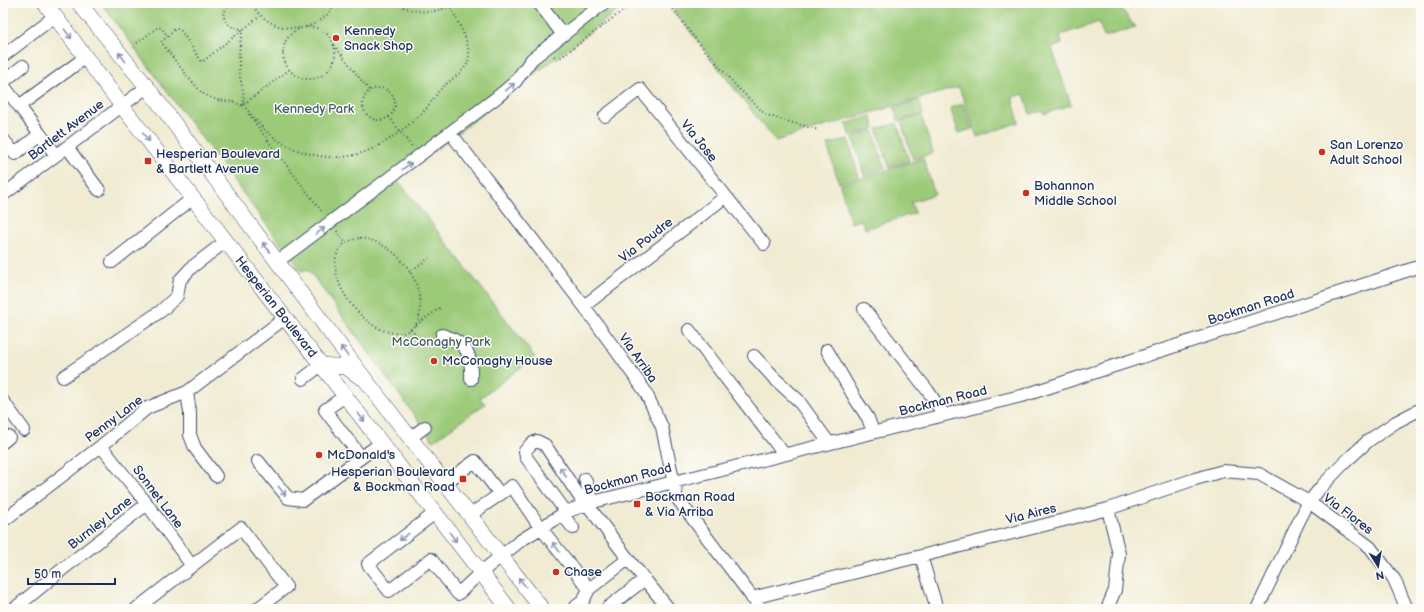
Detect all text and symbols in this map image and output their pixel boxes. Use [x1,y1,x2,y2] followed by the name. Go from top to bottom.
[344,23,413,54] place label: Kennedy Snack Shop
[64,29,73,40] one-way arrow
[331,33,341,43] marker: Kennedy Snack Shop
[118,51,127,62] one-way arrow
[504,82,515,91] one-way arrow
[25,96,107,164] street label: Bartlett Avenue
[274,101,355,117] park label: Kennedy Park
[677,117,721,165] street label: Via Jose
[141,131,150,142] one-way arrow
[1330,137,1403,168] place label: San Lorenzo Adult School
[156,146,280,177] place label: Hesperian Boulevard & Bartlett Avenue
[1317,147,1327,157] marker: San Lorenzo Adult School
[143,156,153,166] marker: Hesperian Boulevard & Bartlett Avenue
[401,162,412,170] one-way arrow
[1034,178,1117,209] place label: Bohannon Middle School
[1021,188,1031,198] marker: Bohannon Middle School
[616,214,676,266] street label: Via Poudre
[314,227,325,235] one-way arrow
[261,241,270,252] one-way arrow
[232,253,320,361] street label: Hesperian Boulevard
[1206,285,1296,329] street label: Bockman Road
[615,330,661,386] street label: Via Arriba
[392,334,491,350] park label: McConaghy Park
[339,345,348,356] one-way arrow
[442,353,553,369] place label: McConaghy House
[429,356,439,366] marker: McConaghy House
[897,382,989,420] street label: Bockman Road
[82,392,146,446] street label: Penny Lane
[357,412,365,423] one-way arrow
[327,447,396,463] place label: McDonald's
[314,450,324,460] marker: McDonald's
[582,460,674,498] street label: Bockman Road
[129,462,187,532] street label: Sonnet Lane
[331,464,455,495] place label: Hesperian Boulevard & Bockman Road
[559,467,567,478] one-way arrow
[458,474,468,484] marker: Hesperian Boulevard & Bockman Road
[278,486,287,497] one-way arrow
[645,489,735,520] place label: Bockman Road & Via Arriba
[1320,490,1377,538] street label: Via Flores
[65,493,135,553] street label: Burnley Lane
[632,499,642,509] marker: Bockman Road & Via Arriba
[1004,500,1058,528] street label: Via Aires
[449,531,457,542] one-way arrow
[399,533,410,541] one-way arrow
[552,542,561,553] one-way arrow
[1358,546,1398,586] north arrow
[28,560,115,586] scale bar
[564,564,602,580] place label: Chase
[34,567,61,582] text: 50 m
[551,567,561,577] marker: Chase
[1375,568,1385,582] text: N
[517,577,526,588] one-way arrow

